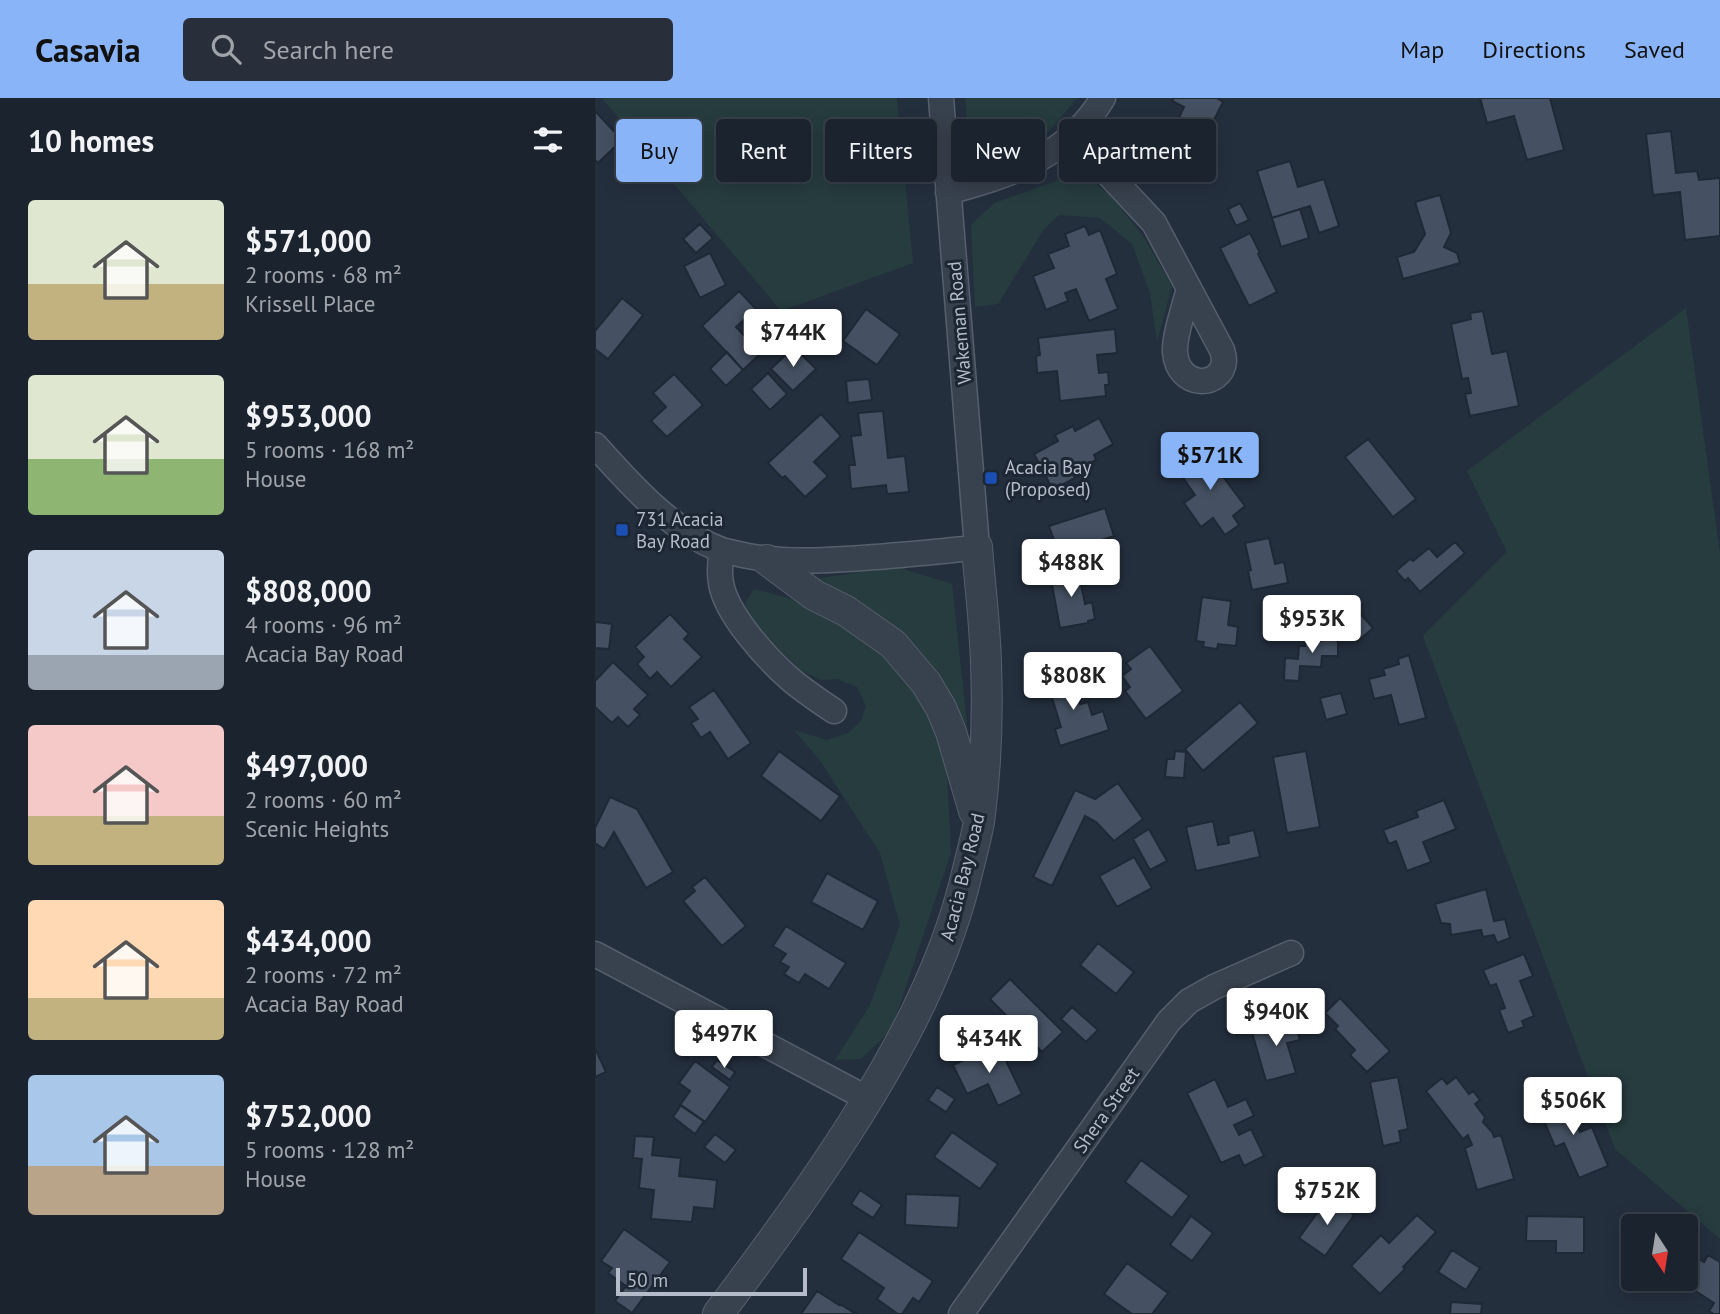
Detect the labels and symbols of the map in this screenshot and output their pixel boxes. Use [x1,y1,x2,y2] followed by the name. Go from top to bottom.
[942,260,976,386] street label: Wakeman Road
[744,310,842,369] pin: $744K
[1161,432,1259,492] pin: $571K
[1005,455,1092,501] place label: Acacia Bay (Proposed)
[983,470,999,486] marker: Acacia Bay (Proposed)
[636,507,723,553] place label: 731 Acacia Bay Road
[614,522,630,538] marker: 731 Acacia Bay Road
[1022,540,1120,599] pin: $488K
[1263,596,1361,655] pin: $953K
[1024,652,1122,712] pin: $808K
[935,811,989,943] street label: Acacia Bay Road
[1227,988,1325,1048] pin: $940K
[675,1010,773,1070] pin: $497K
[940,1016,1038,1075] pin: $434K
[1068,1062,1145,1158] street label: Shera Street
[1524,1077,1622,1137] pin: $506K
[1278,1168,1376,1227] pin: $752K
[1621,1214,1697,1292] north arrow
[616,1265,807,1297] scale bar

